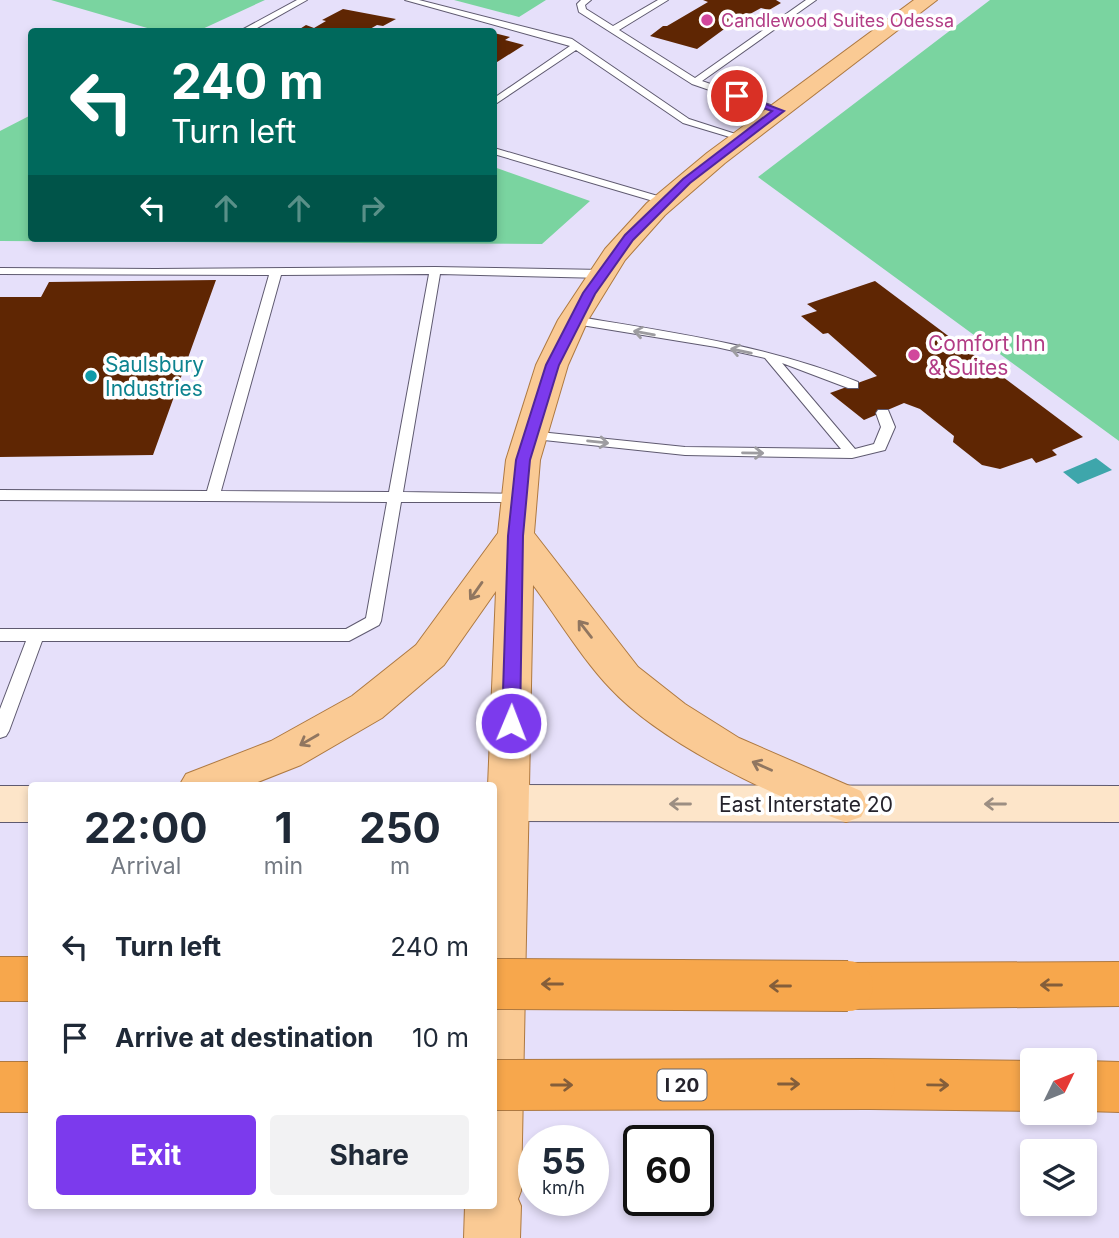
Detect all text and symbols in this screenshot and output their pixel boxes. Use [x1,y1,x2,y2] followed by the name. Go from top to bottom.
[721,10,954,31] place label: Candlewood Suites Odessa
[699,12,715,28] marker: Candlewood Suites Odessa
[171,52,324,111] text: 240 m
[56,56,147,147] icon: left
[707,66,767,126] pin
[718,77,756,115] icon: arrive
[171,112,296,151] text: Turn left
[134,189,172,227] icon: left
[207,189,245,227] icon: ahead
[280,189,318,227] icon: ahead
[353,189,391,227] icon: right
[633,326,656,339] one-way arrow
[928,331,1046,380] place label: Comfort Inn & Suites
[730,343,753,357] one-way arrow
[906,347,922,363] marker: Comfort Inn & Suites
[105,352,204,401] place label: Saulsbury Industries
[83,368,99,384] marker: Saulsbury Industries
[586,436,608,449] one-way arrow
[742,446,765,459] one-way arrow
[469,581,483,600] one-way arrow
[577,620,592,638] one-way arrow
[474,686,548,760] position arrow
[299,734,320,747] one-way arrow
[751,759,773,772] one-way arrow
[719,792,893,817] street label: East Interstate 20
[669,797,692,811] one-way arrow
[984,797,1007,811] one-way arrow
[84,802,208,853] text: 22:00
[274,802,293,853] text: 1
[359,802,441,853] text: 250
[111,852,181,880] text: Arrival
[264,852,303,880] text: min
[390,852,410,880] text: m
[56,928,94,966] icon: left
[115,931,221,962] text: Turn left
[390,931,469,962] text: 240 m
[541,977,564,991] one-way arrow
[1040,978,1063,992] one-way arrow
[769,979,792,993] one-way arrow
[56,1019,94,1057] icon: arrive
[115,1022,374,1053] text: Arrive at destination
[412,1022,469,1053] text: 10 m
[1020,1048,1097,1125] north arrow
[1020,1048,1097,1216] map controls
[658,1070,706,1100] road number: I 20
[777,1077,800,1091] one-way arrow
[550,1078,573,1092] one-way arrow
[927,1078,950,1092] one-way arrow
[56,1115,256,1195] button: Exit
[270,1115,469,1195] button: Share
[623,1125,714,1216] speed limit sign: 60
[1020,1139,1097,1216] button: layers
[541,1140,586,1182] text: 55
[542,1177,585,1198] text: km/h

